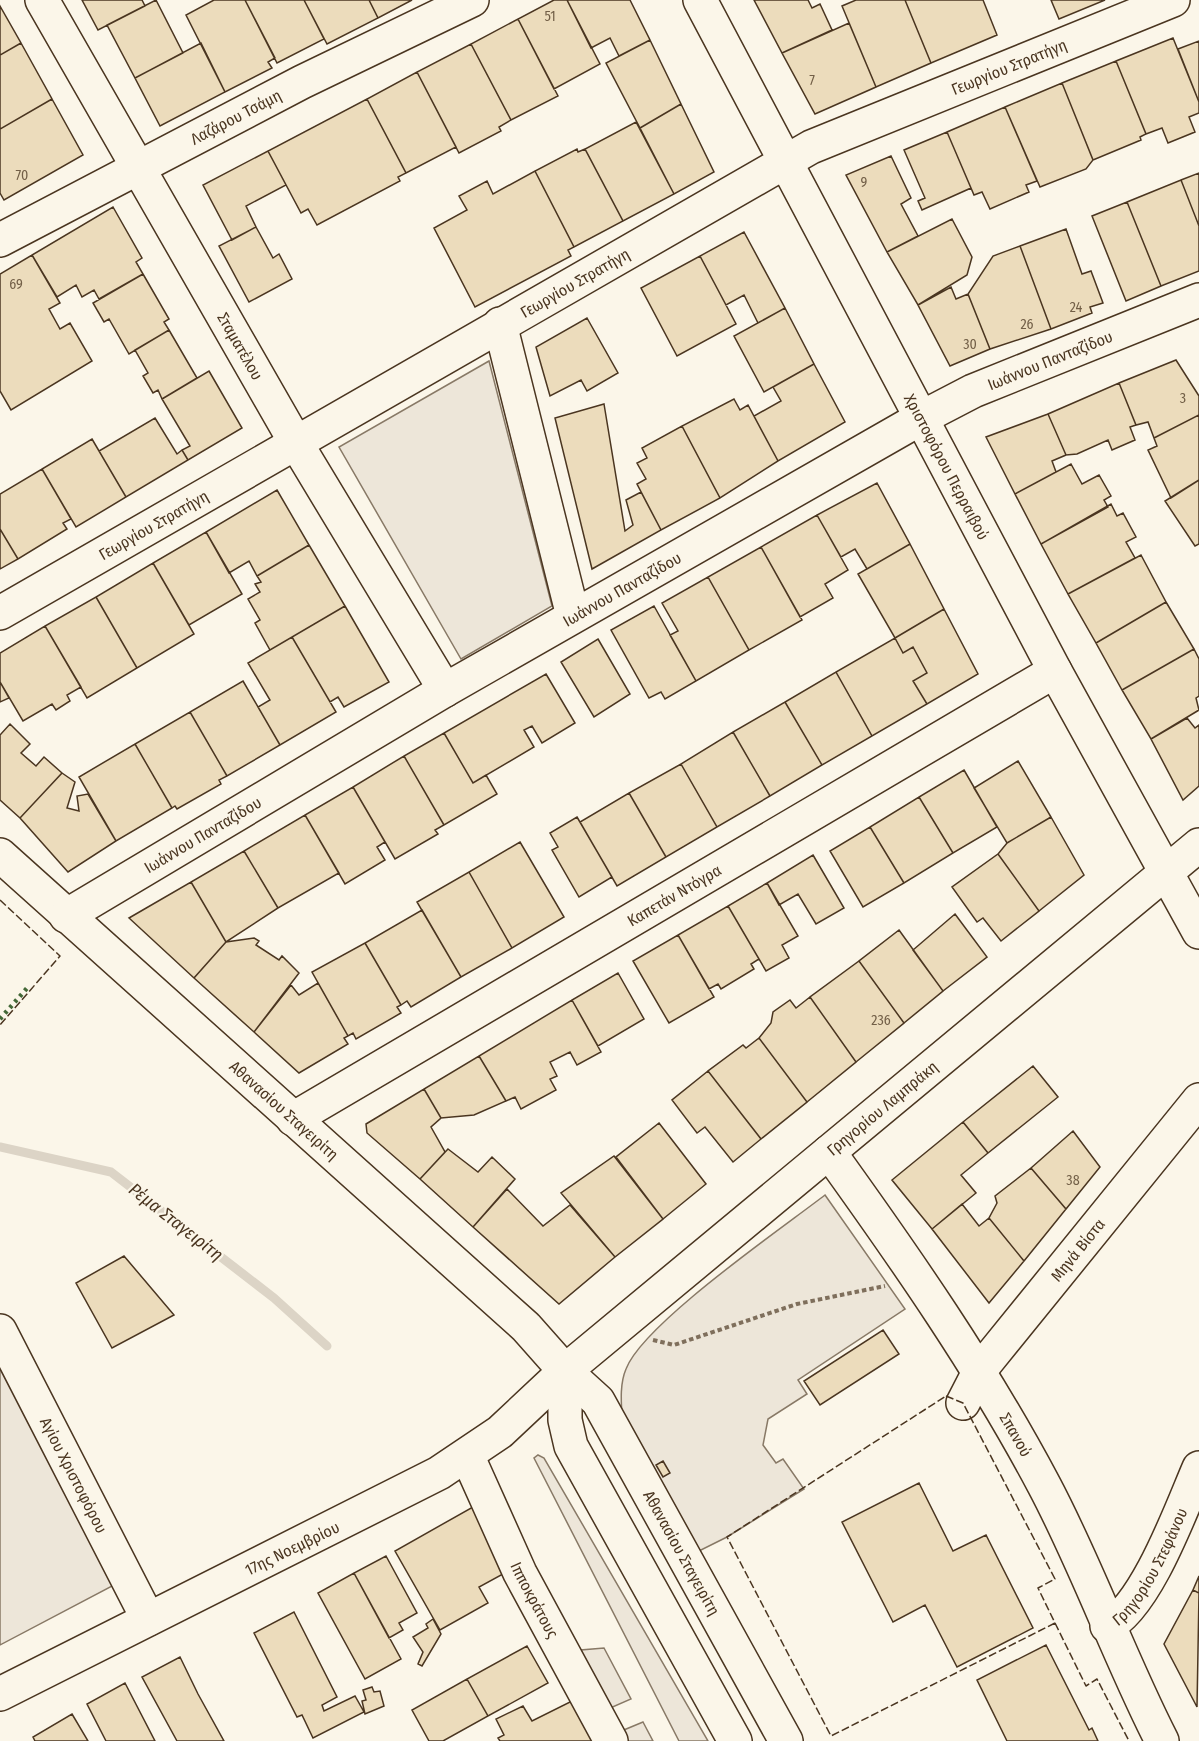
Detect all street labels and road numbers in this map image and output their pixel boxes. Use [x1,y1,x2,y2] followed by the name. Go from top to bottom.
[949,35,1070,99] street label: Γεωργίου Στρατήγη
[187,86,285,149] street label: Λαζάρου Τσάμη
[517,244,633,322] street label: Γεωργίου Στρατήγη
[213,309,267,383] street label: Σταματέλου
[985,327,1115,394] street label: Ιωάννου Πανταζίδου
[900,391,993,543] street label: Χριστοφόρου Περραιβού
[96,486,212,564] street label: Γεωργίου Στρατήγη
[560,548,685,631] street label: Ιωάννου Πανταζίδου
[141,793,265,877] street label: Ιωάννου Πανταζίδου
[624,860,725,930] street label: Καπετάν Ντόγρα
[226,1057,342,1164] street label: Αθανασίου Σταγειρίτη
[823,1057,942,1160] street label: Γρηγορίου Λαμπράκη
[1047,1215,1109,1285] street label: Μηνά Βίστα
[996,1409,1036,1460] street label: Σπανού
[36,1414,111,1536] street label: Αγίου Χριστοφόρου
[639,1487,724,1619] street label: Αθανασίου Σταγειρίτη
[1109,1505,1191,1630] street label: Γρηγορίου Στεφάνου
[242,1517,343,1579] street label: 17ης Νοεμβρίου
[506,1559,563,1642] street label: Ιπποκράτους

